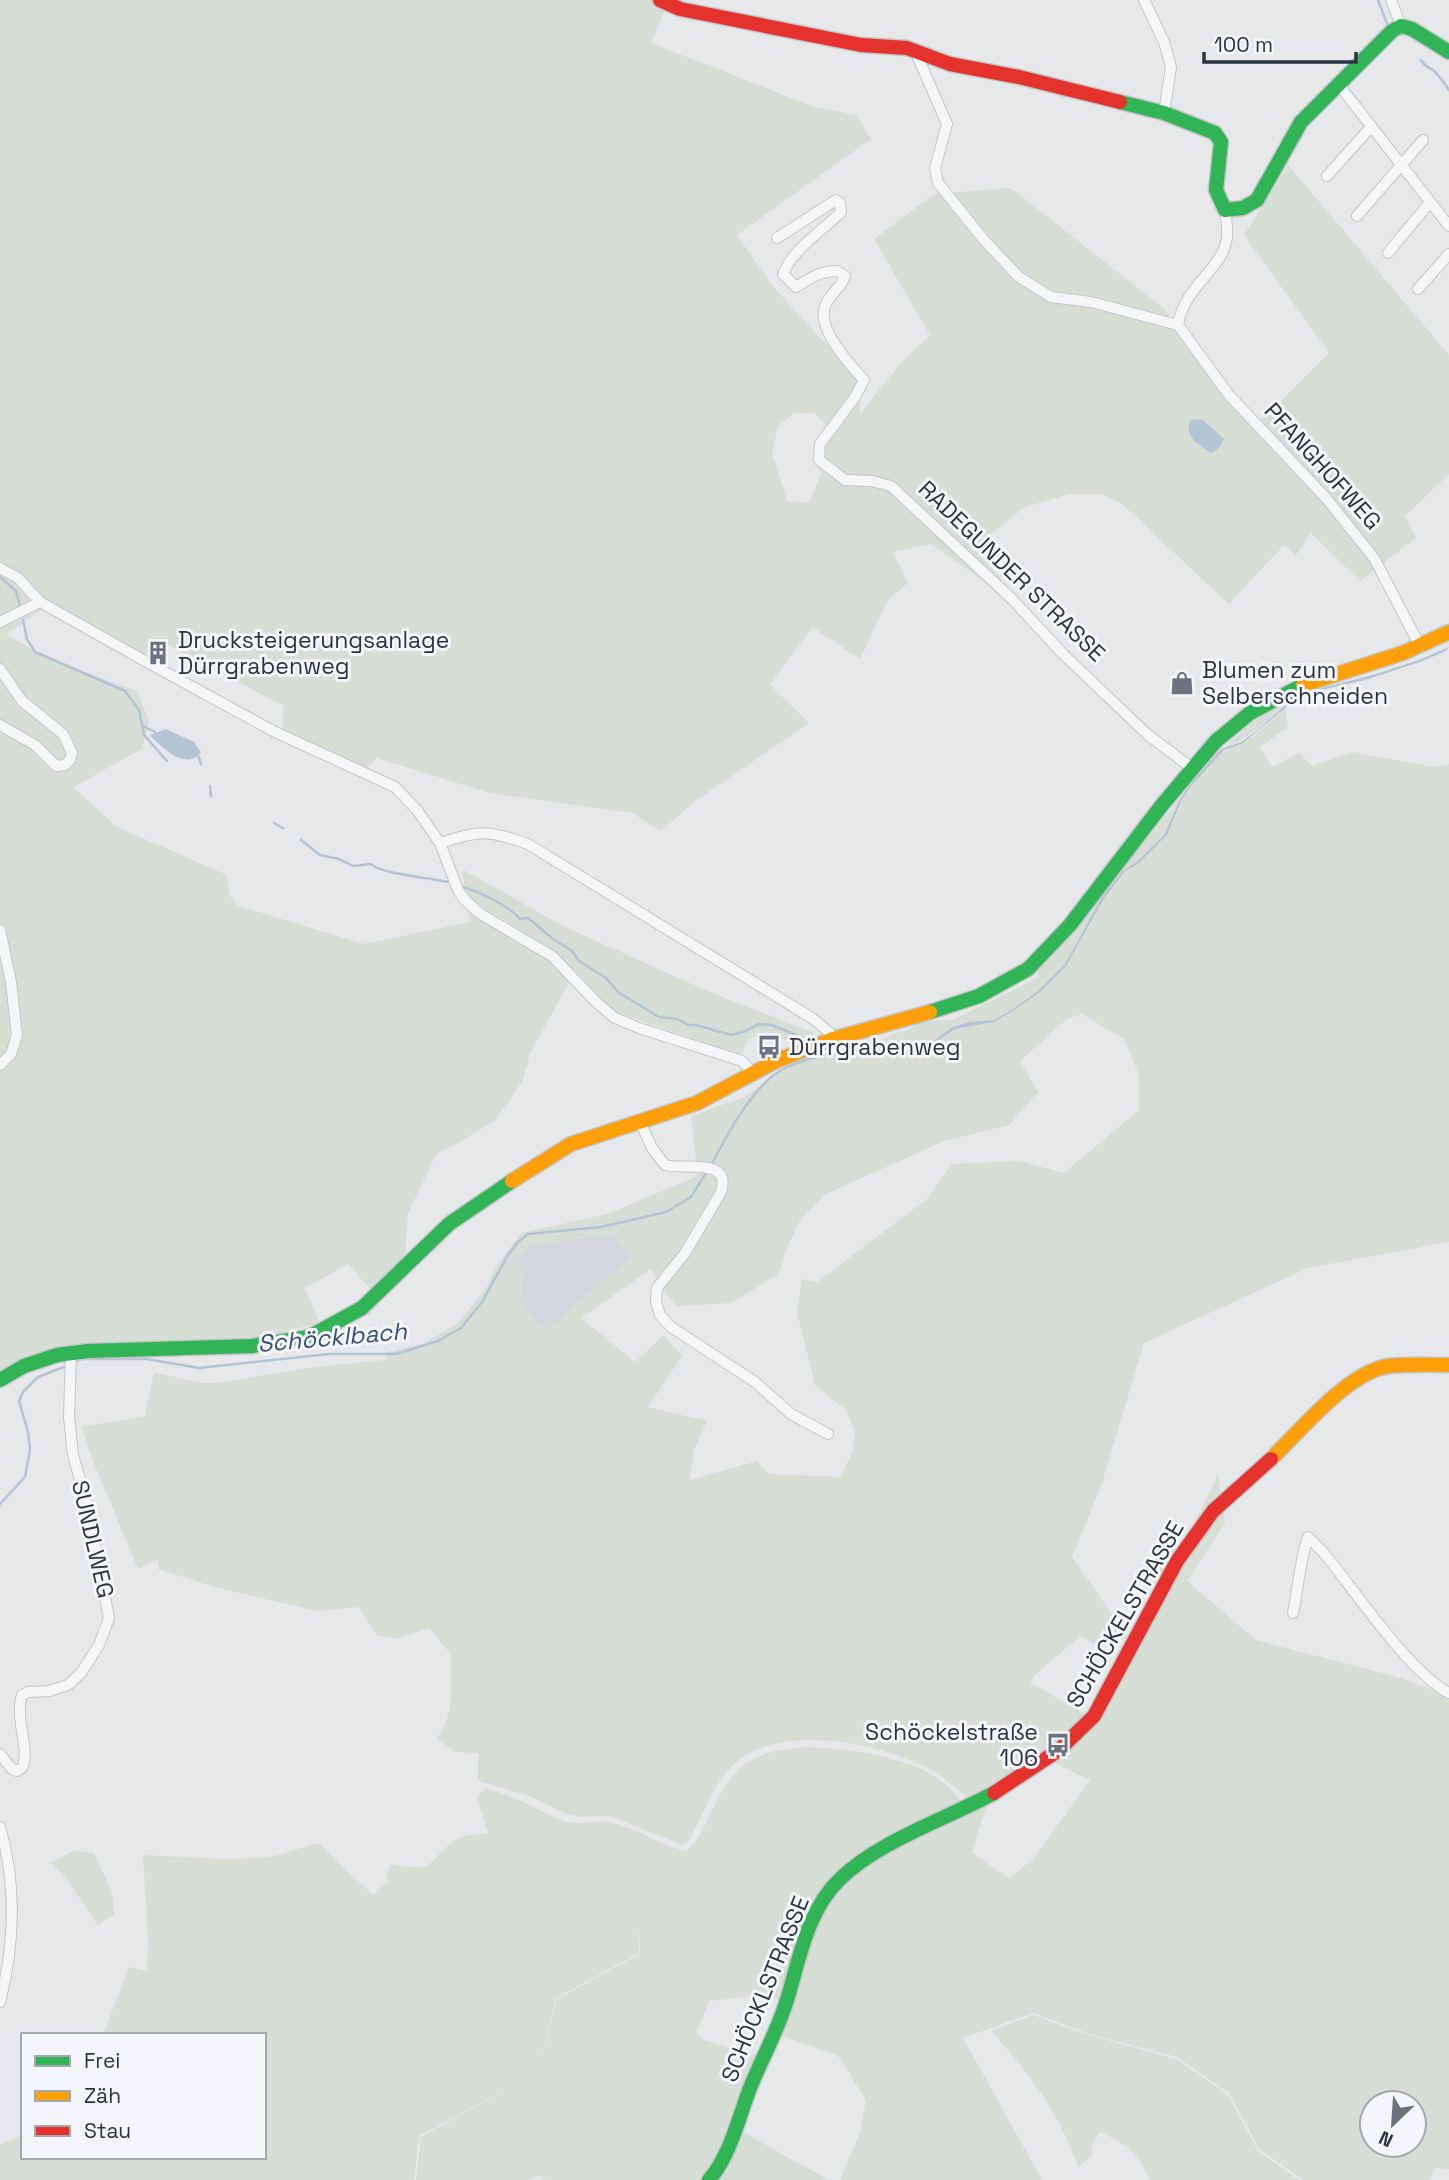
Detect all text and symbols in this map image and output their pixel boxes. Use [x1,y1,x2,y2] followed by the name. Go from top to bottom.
[1204,21,1356,65] scale bar
[1214,31,1273,58] text: 100 m
[1258,396,1388,536] street label: PFANGHOFWEG
[912,474,1112,668] street label: RADEGUNDER STRASSE
[178,625,449,681] place label: Drucksteigerungsanlage Dürrgrabenweg
[144,639,172,667] building icon: Drucksteigerungsanlage Dürrgrabenweg
[1202,655,1388,711] place label: Blumen zum Selberschneiden
[1168,669,1196,697] shop icon: Blumen zum Selberschneiden
[789,1032,961,1062] place label: Dürrgrabenweg
[755,1033,783,1061] bus stop icon: Dürrgrabenweg
[256,1315,409,1359] water label: Schöcklbach
[65,1477,121,1601] street label: SUNDLWEG
[1059,1515,1191,1713] street label: SCHÖCKELSTRASSE
[865,1717,1038,1773] place label: Schöckelstraße 106
[1044,1731,1072,1759] bus stop icon: Schöckelstraße 106
[714,1892,816,2086] street label: SCHÖCKLSTRASSE
[21,2033,266,2159] legend
[84,2047,120,2074] text: Frei
[84,2082,121,2109] text: Zäh
[1358,2089,1428,2159] north arrow
[84,2117,131,2144] text: Stau
[1375,2125,1397,2153] text: N

